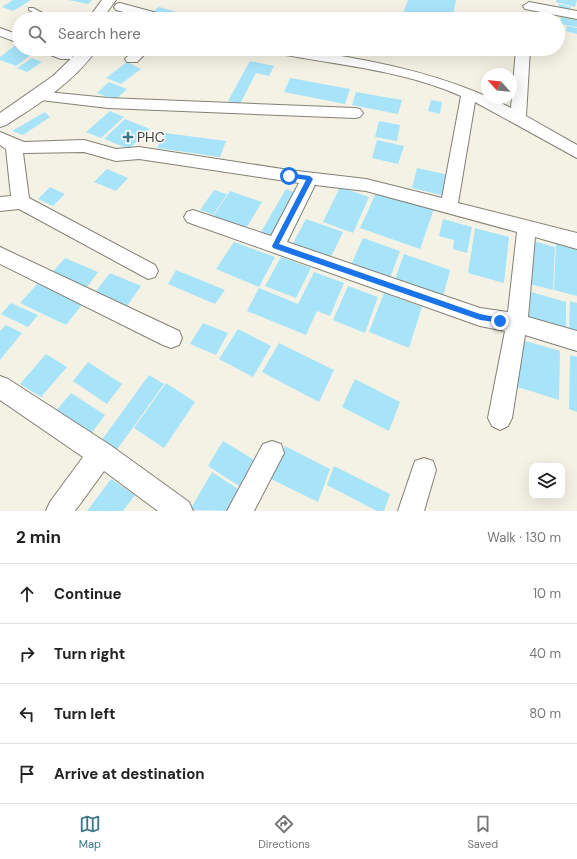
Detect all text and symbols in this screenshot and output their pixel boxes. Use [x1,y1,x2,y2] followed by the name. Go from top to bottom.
[12,12,565,56] search box
[26,23,48,45] icon: search
[58,24,141,44] text: Search here
[481,68,517,104] north arrow
[137,128,165,146] place label: PHC
[122,131,134,143] marker: PHC
[280,167,298,185] route start
[491,312,509,330] route end
[529,463,565,499] map controls
[529,463,565,499] button: layers
[16,526,61,548] text: 2 min
[487,529,561,546] text: Walk · 130 m
[16,583,38,605] icon: ahead
[54,584,122,604] text: Continue
[533,585,561,602] text: 10 m
[16,643,38,665] icon: right
[54,644,125,664] text: Turn right
[529,645,561,662] text: 40 m
[16,703,38,725] icon: left
[54,704,115,724] text: Turn left
[529,705,561,722] text: 80 m
[16,763,38,785] icon: arrive
[54,764,205,784] text: Arrive at destination
[79,813,101,851] tab: Map
[258,813,310,851] tab: Directions
[467,813,498,851] tab: Saved

